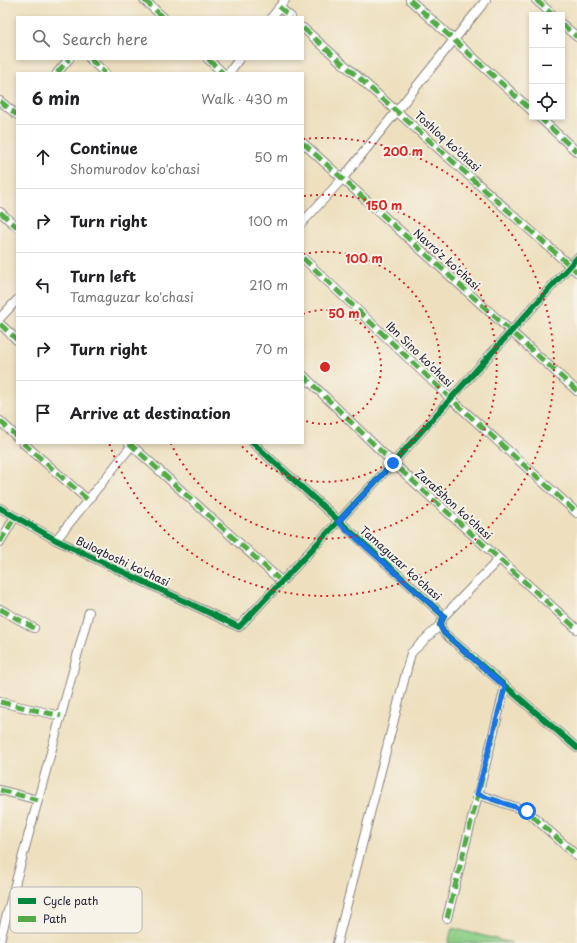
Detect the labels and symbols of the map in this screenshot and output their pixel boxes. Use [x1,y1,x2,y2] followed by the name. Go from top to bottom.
[411,107,485,175] street label: Toshloq ko'chasi
[383,142,423,160] text: 200 m
[366,196,402,214] text: 150 m
[410,224,484,294] street label: Navro'z ko'chasi
[345,249,383,267] text: 100 m
[328,304,360,322] text: 50 m
[383,317,457,391] street label: Ibn Sino ko'chasi
[318,360,332,374] centre of rings
[384,454,402,472] route end
[412,465,496,543] street label: Zarafshon ko'chasi
[356,522,446,604] street label: Tamaguzar ko'chasi
[73,532,173,590] street label: Buloqboshi ko'chasi
[518,802,536,820] route start
[10,887,142,933] legend
[43,892,98,909] text: Cycle path
[43,910,67,927] text: Path

